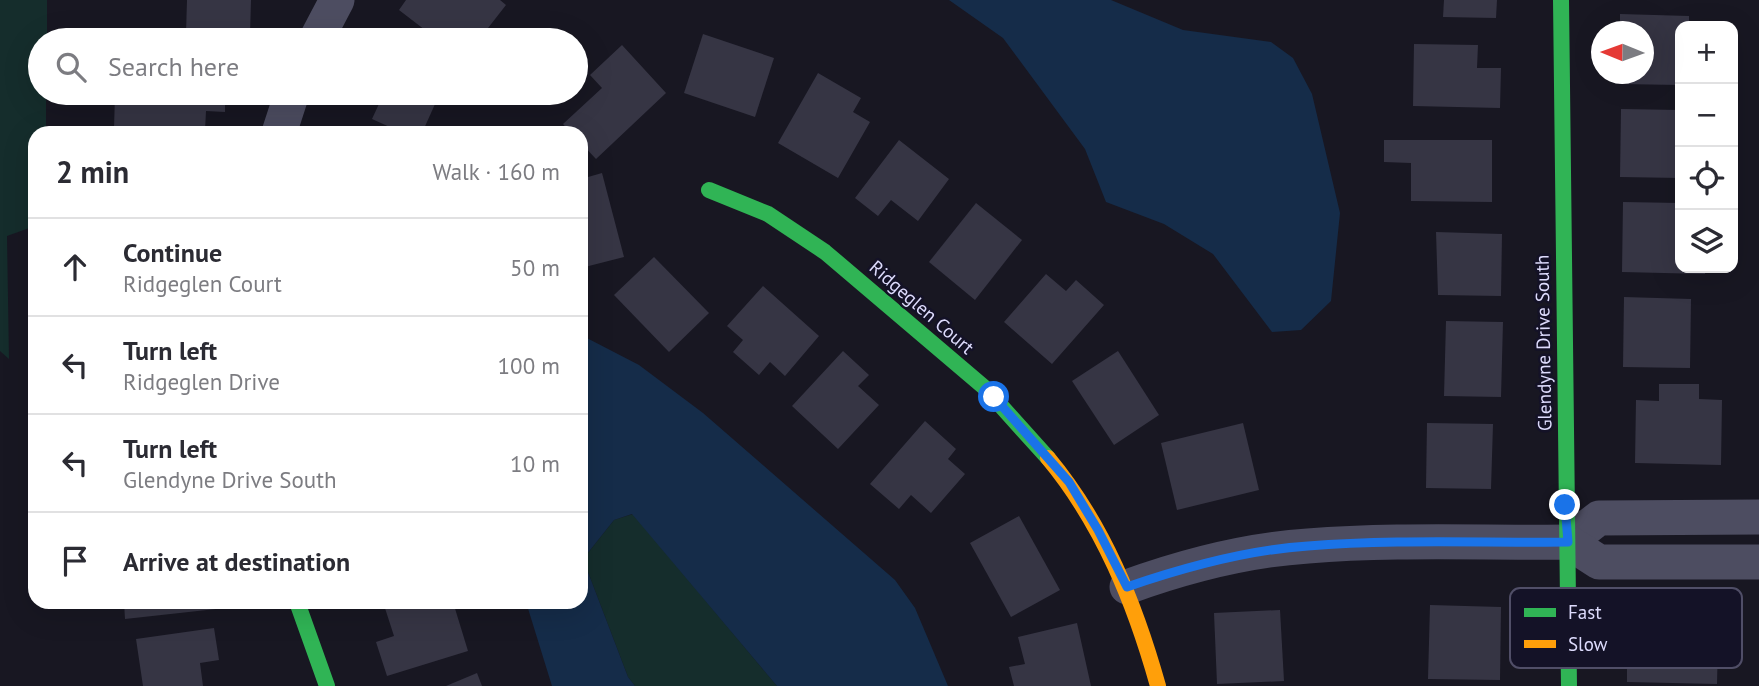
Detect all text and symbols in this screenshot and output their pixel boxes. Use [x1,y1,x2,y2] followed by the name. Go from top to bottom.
[1591,21,1654,84] north arrow
[1675,21,1738,273] map controls
[1675,21,1738,84] button: +
[28,28,588,105] search box
[52,48,90,86] icon: search
[108,50,239,83] text: Search here
[1675,84,1738,147] button: −
[1675,147,1738,210] button: locate
[56,152,129,191] text: 2 min
[433,157,560,186] text: Walk · 160 m
[1675,210,1738,273] button: layers
[123,236,222,269] text: Continue
[56,248,94,286] icon: ahead
[510,253,560,282] text: 50 m
[865,255,980,359] street label: Ridgeglen Court
[1529,255,1557,431] street label: Glendyne Drive South
[123,269,282,298] text: Ridgeglen Court
[123,334,217,367] text: Turn left
[56,346,94,384] icon: left
[498,351,560,380] text: 100 m
[123,367,280,396] text: Ridgeglen Drive
[978,381,1009,412] route start
[123,432,217,465] text: Turn left
[56,444,94,482] icon: left
[510,449,560,478] text: 10 m
[123,465,337,494] text: Glendyne Drive South
[1549,489,1580,520] route end
[56,542,94,580] icon: arrive
[123,545,350,578] text: Arrive at destination
[1510,588,1742,668] legend
[1568,600,1602,624] text: Fast
[1568,632,1608,656] text: Slow

